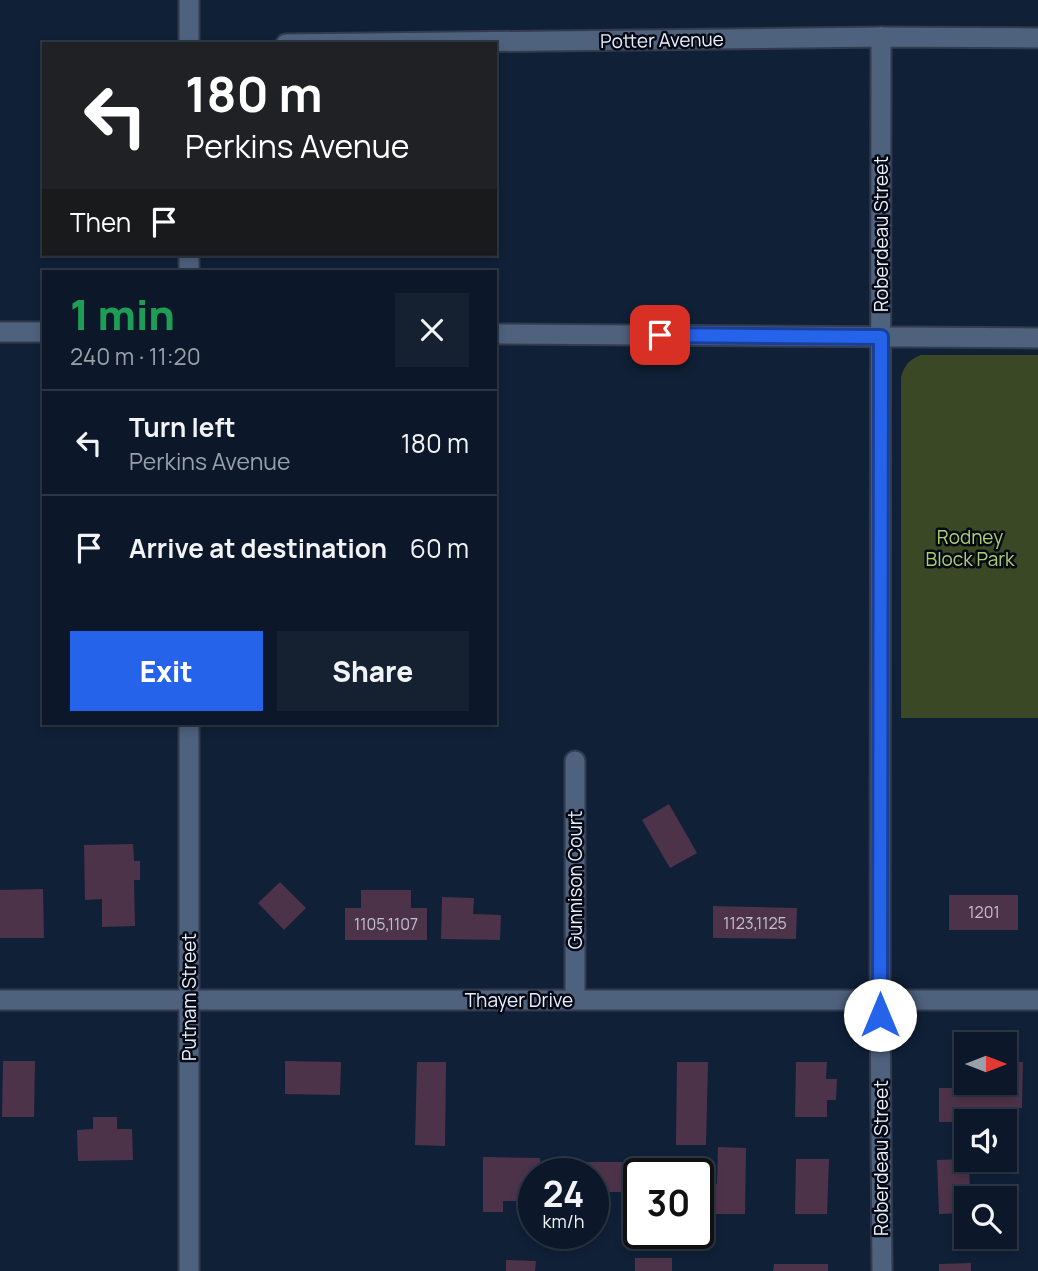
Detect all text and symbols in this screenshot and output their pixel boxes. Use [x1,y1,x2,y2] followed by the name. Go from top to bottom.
[600,26,724,54] street label: Potter Avenue
[185,60,323,127] text: 180 m
[70,70,161,161] icon: left
[185,124,410,168] text: Perkins Avenue
[868,156,894,312] street label: Roberdeau Street
[145,203,183,241] icon: arrive
[70,204,131,240] text: Then
[70,285,175,343] text: 1 min
[395,293,469,367] button: close
[630,305,690,365] pin
[641,316,679,354] icon: arrive
[70,340,201,372] text: 240 m · 11:20
[129,409,236,445] text: Turn left
[70,424,108,462] icon: left
[401,425,469,461] text: 180 m
[129,445,290,477] text: Perkins Avenue
[926,524,1015,572] park label: Rodney Block Park
[70,529,108,567] icon: arrive
[129,530,387,566] text: Arrive at destination
[410,530,469,566] text: 60 m
[70,631,263,711] button: Exit
[277,631,469,711] button: Share
[562,811,588,949] street label: Gunnison Court
[968,901,1000,923] house number: 1201
[723,912,787,934] house number: 1123,1125
[354,913,418,935] house number: 1105,1107
[176,933,202,1061] street label: Putnam Street
[843,978,917,1052] position arrow
[465,987,573,1013] street label: Thayer Drive
[954,1032,1017,1096] north arrow
[954,1032,1017,1249] map controls
[868,1080,894,1236] street label: Roberdeau Street
[954,1109,1017,1172] button: sound
[623,1158,714,1249] speed limit sign: 30
[543,1170,584,1218] text: 24
[954,1186,1017,1249] button: search
[543,1209,584,1233] text: km/h

